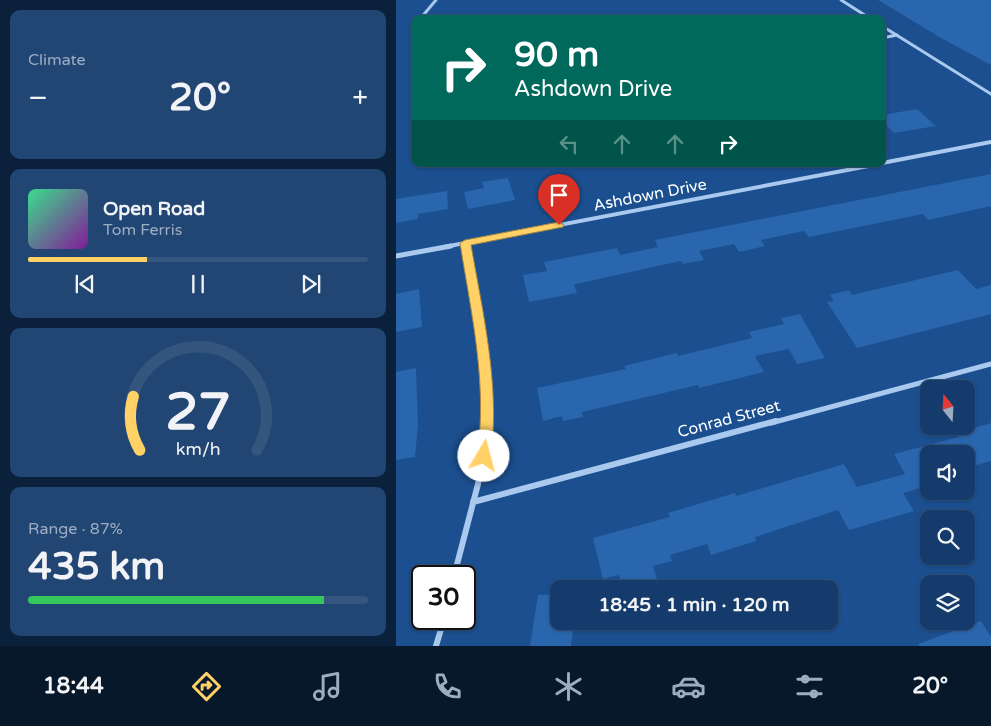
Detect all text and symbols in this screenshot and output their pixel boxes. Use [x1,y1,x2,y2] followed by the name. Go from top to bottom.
[514,34,599,76] text: 90 m
[431,35,496,100] icon: right
[28,50,86,70] text: Climate
[169,75,231,121] text: 20°
[514,76,672,102] text: Ashdown Drive
[28,81,48,115] text: −
[352,81,368,115] text: +
[555,130,583,158] icon: left
[608,130,636,158] icon: ahead
[661,130,689,158] icon: ahead
[714,130,742,158] icon: right
[538,174,580,225] pin
[592,174,708,216] street label: Ashdown Drive
[545,181,573,209] icon: arrive
[103,198,205,220] text: Open Road
[103,220,182,240] text: Tom Ferris
[71,270,99,298] icon: previous
[184,270,212,298] icon: pause
[297,270,325,298] icon: next
[920,380,975,435] north arrow
[920,380,975,630] map controls
[165,381,231,444] text: 27
[675,396,783,442] street label: Conrad Street
[457,429,509,481] position arrow
[176,439,220,460] text: km/h
[920,445,975,500] button: sound
[920,510,975,565] button: search
[28,519,123,539] text: Range · 87%
[28,544,165,590] text: 435 km
[411,565,476,630] speed limit sign: 30
[920,575,975,630] button: layers
[598,594,790,616] text: 18:45 · 1 min · 120 m
[189,669,224,704] icon: directions
[310,669,345,704] icon: music
[430,669,465,704] icon: phone
[551,669,586,704] icon: climate
[671,669,706,704] icon: car
[792,669,827,704] icon: filters
[43,673,104,699] text: 18:44
[912,673,948,699] text: 20°

